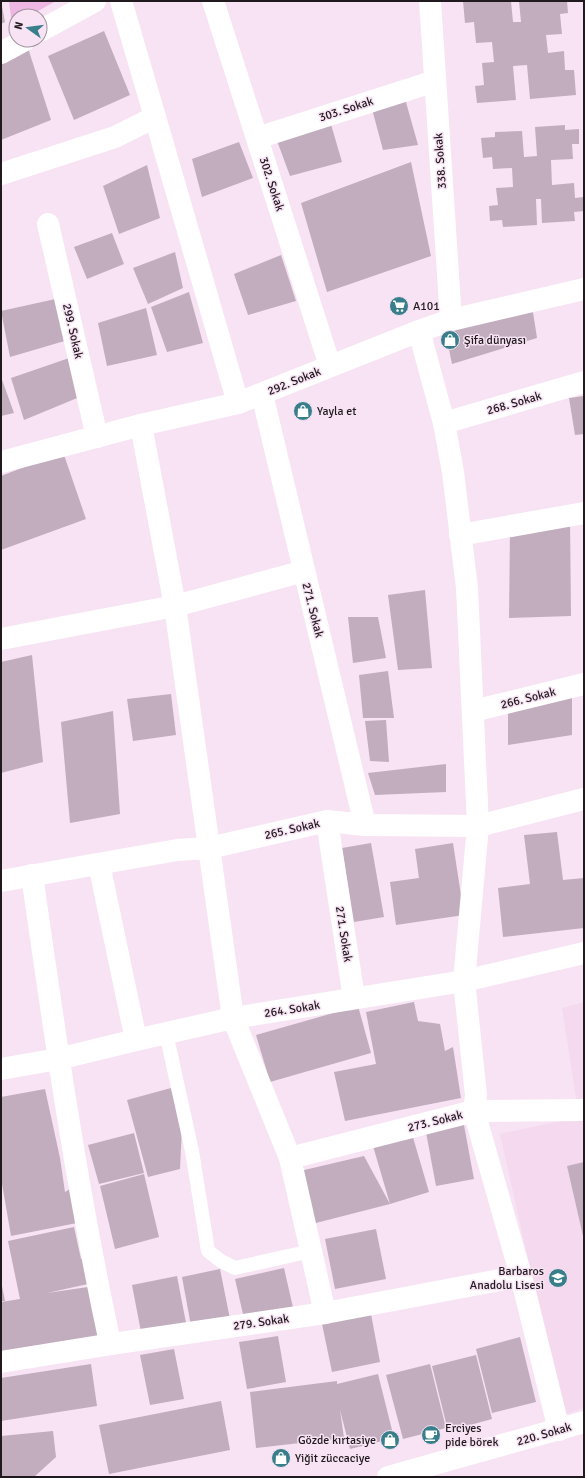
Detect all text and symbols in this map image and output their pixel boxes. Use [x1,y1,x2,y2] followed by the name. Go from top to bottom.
[8,8,48,48] north arrow
[12,20,26,31] text: N
[317,94,375,125] street label: 303. Sokak
[431,132,450,190] street label: 338. Sokak
[256,155,287,213] street label: 302. Sokak
[388,295,410,317] supermarket icon: A101
[413,299,440,314] place label: A101
[59,302,86,360] street label: 299. Sokak
[439,329,461,351] shop icon: Şifa dünyası
[464,333,526,348] place label: Şifa dünyası
[265,364,323,399] street label: 292. Sokak
[485,389,543,418] street label: 268. Sokak
[292,400,314,422] shop icon: Yayla et
[317,404,357,419] place label: Yayla et
[298,581,327,639] street label: 271. Sokak
[499,684,557,713] street label: 266. Sokak
[263,816,321,843] street label: 265. Sokak
[332,905,355,963] street label: 271. Sokak
[263,998,321,1021] street label: 264. Sokak
[406,1107,464,1136] street label: 273. Sokak
[470,1264,544,1293] place label: Barbaros Anadolu Lisesi
[547,1267,569,1289] school or university icon: Barbaros Anadolu Lisesi
[232,1311,290,1334] street label: 279. Sokak
[515,1420,573,1449] street label: 220. Sokak
[445,1421,498,1450] place label: Erciyes pide börek
[420,1424,442,1446] cafe icon: Erciyes pide börek
[379,1429,401,1451] shop icon: Gözde kırtasiye
[298,1433,376,1448] place label: Gözde kırtasiye
[270,1447,292,1469] shop icon: Yiğit züccaciye
[295,1451,370,1466] place label: Yiğit züccaciye

